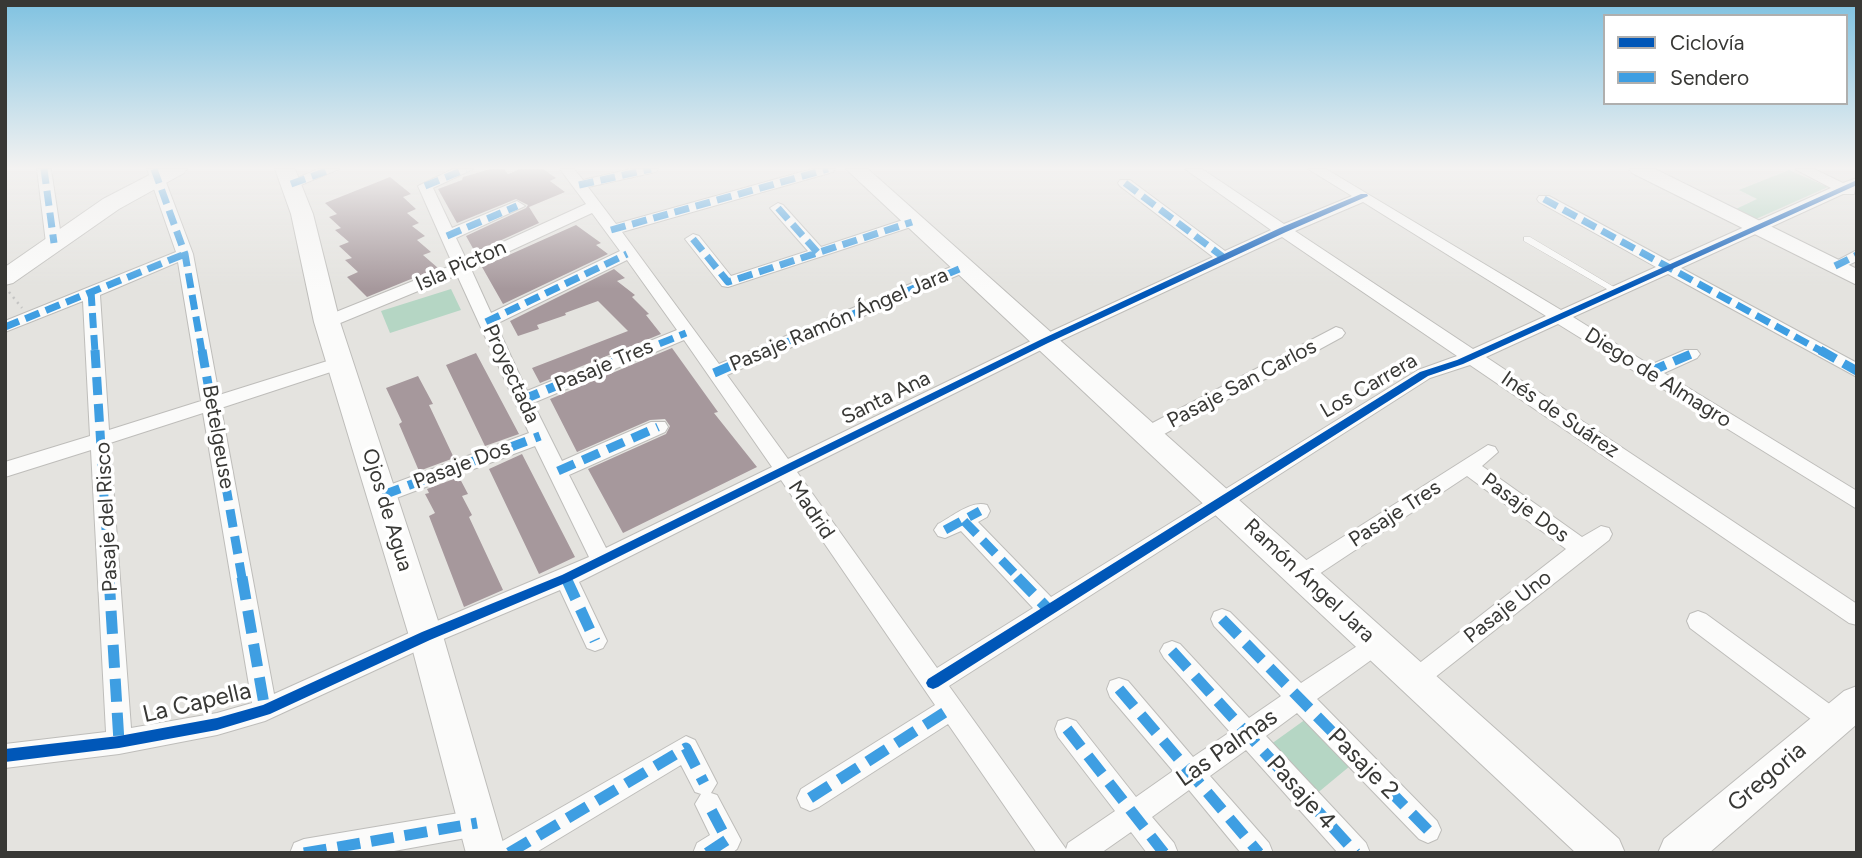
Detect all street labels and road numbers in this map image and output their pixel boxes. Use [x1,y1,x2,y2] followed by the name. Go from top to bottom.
[412,235,510,297] street label: Isla Picton
[726,262,952,378] street label: Pasaje Ramón Ángel Jara
[477,321,545,427] street label: Proyectada
[1580,323,1736,433] street label: Diego de Almagro
[551,334,657,398] street label: Pasaje Tres
[1163,334,1321,434] street label: Pasaje San Carlos
[1316,348,1422,424] street label: Los Carrera
[837,366,935,430] street label: Santa Ana
[1496,366,1624,464] street label: Inés de Suárez
[196,383,240,491] street label: Betelgeuse
[410,435,514,495] street label: Pasaje Dos
[90,441,124,593] street label: Pasaje del Risco
[356,446,418,574] street label: Ojos de Agua
[1476,468,1574,548] street label: Pasaje Dos
[1344,475,1446,553] street label: Pasaje Tres
[782,476,840,544] street label: Madrid
[1238,514,1380,648] street label: Ramón Ángel Jara
[1459,565,1557,649] street label: Pasaje Uno
[140,677,254,729] street label: La Capella
[1171,703,1283,793] street label: Las Palmas
[1322,723,1404,805] street label: Pasaje 2
[1722,736,1812,818] street label: Gregoria
[1260,750,1342,836] street label: Pasaje 4

